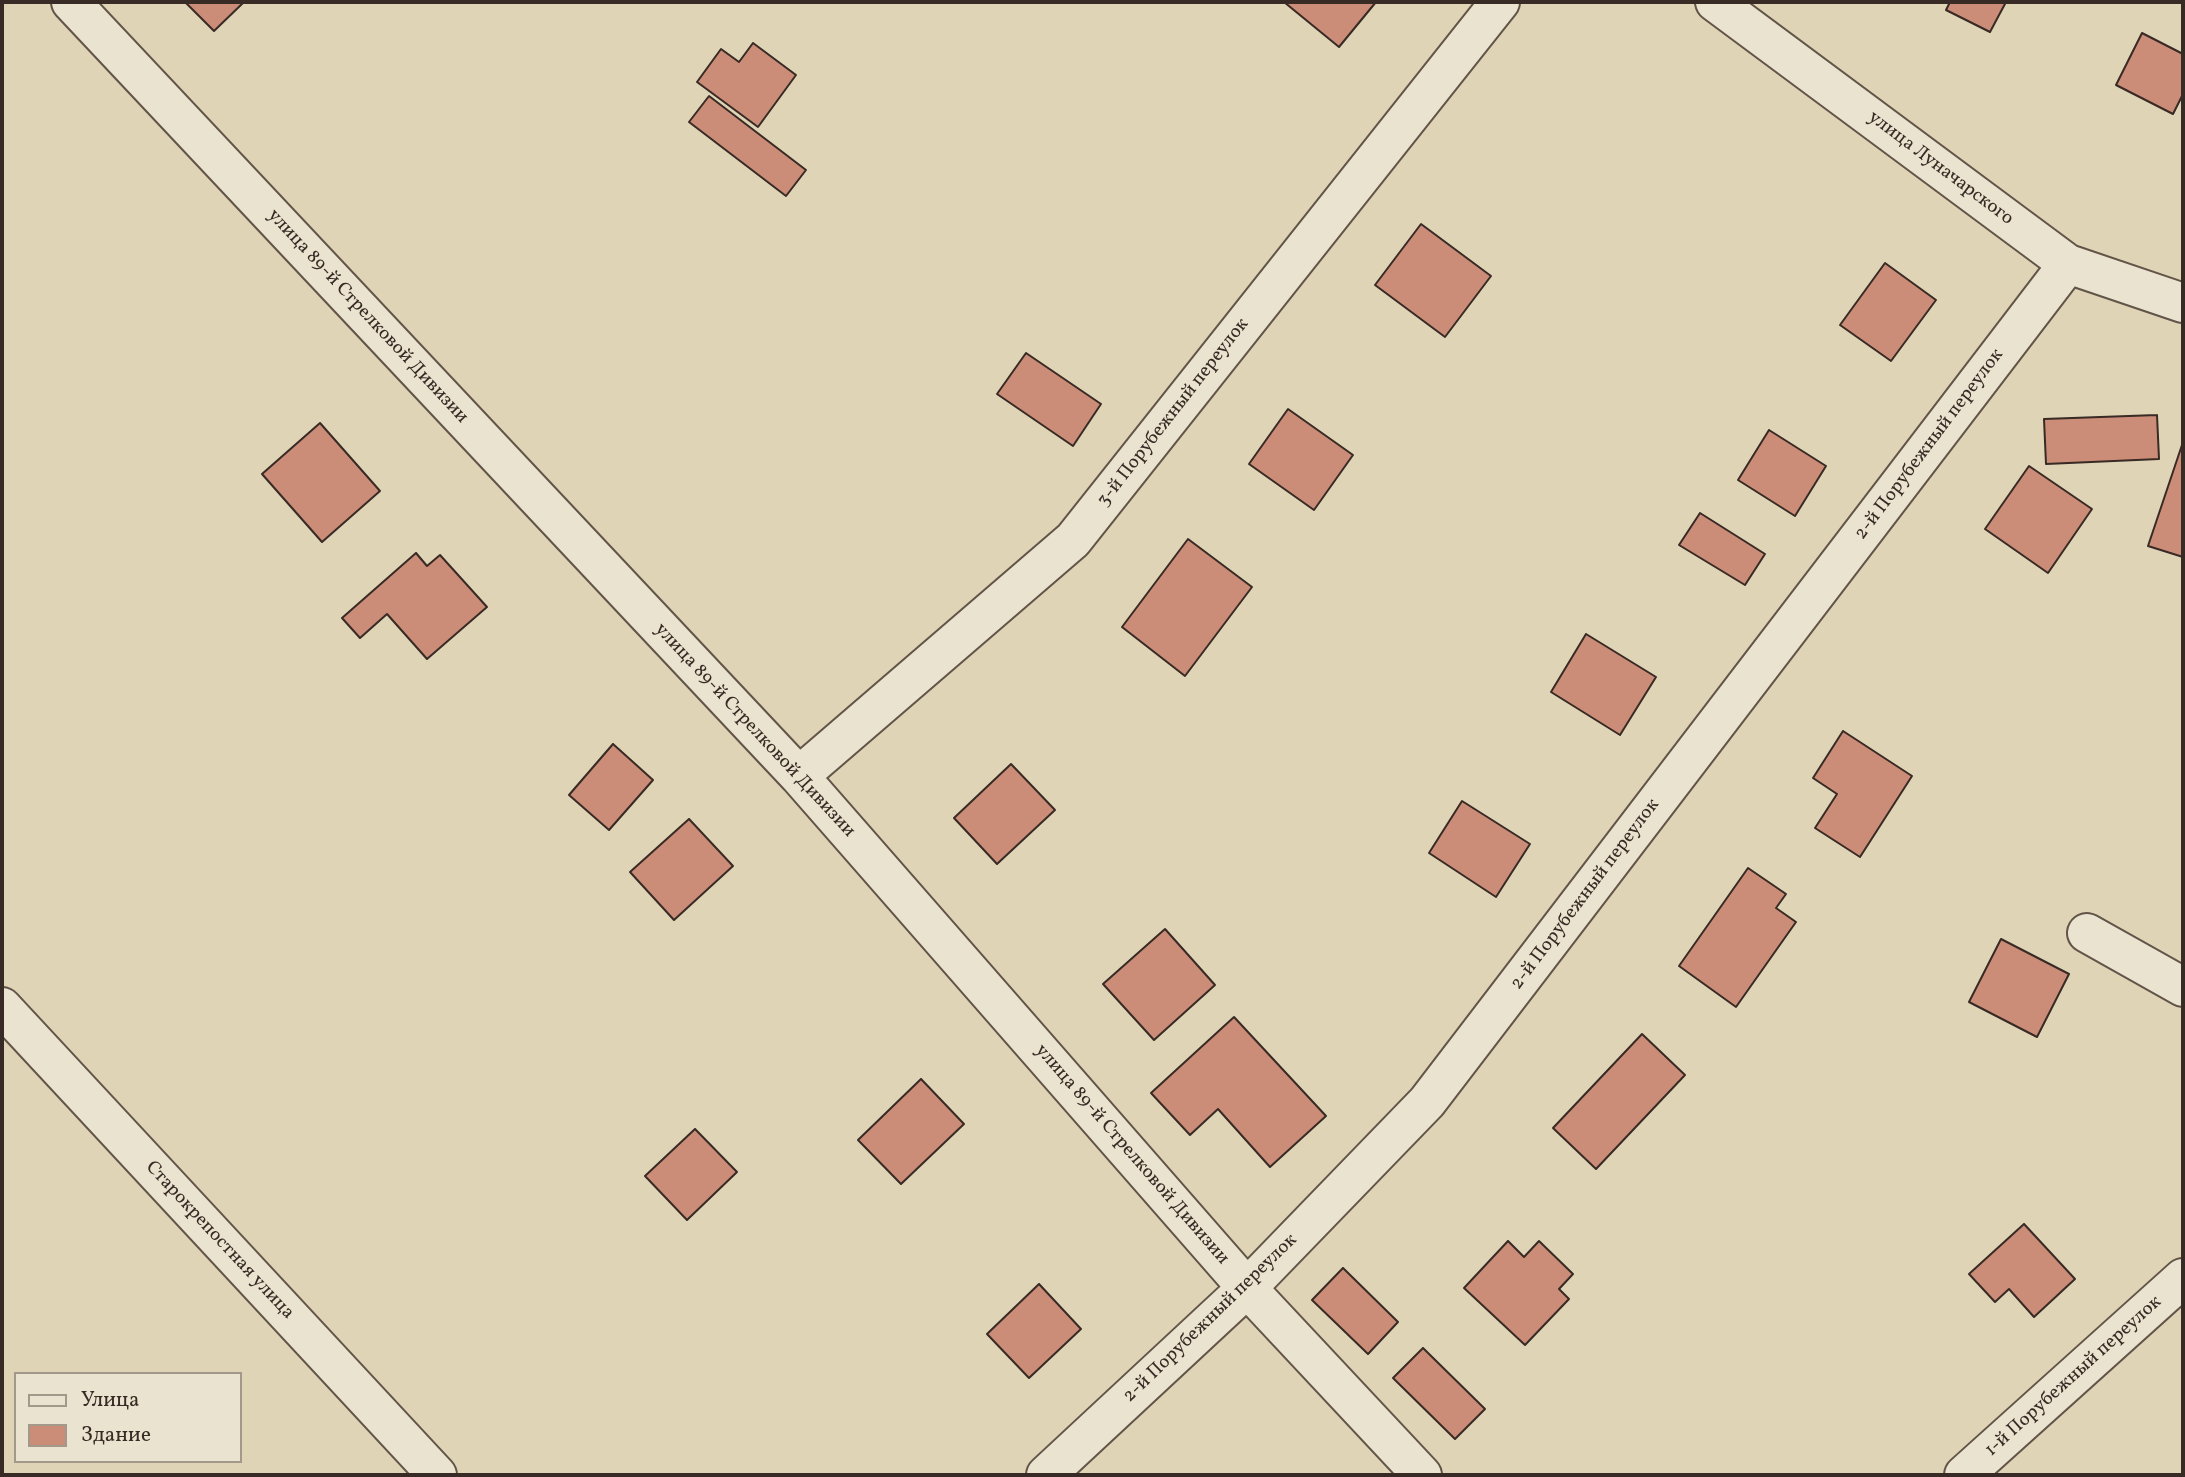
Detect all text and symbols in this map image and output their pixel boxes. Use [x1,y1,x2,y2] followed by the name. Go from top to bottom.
[1863,107,2017,231] street label: улица Луначарского
[262,205,472,429] street label: улица 89-й Стрелковой Дивизии
[1093,314,1255,512] street label: 3-й Порубежный переулок
[1851,345,2009,545] street label: 2-й Порубежный переулок
[649,619,859,843] street label: улица 89-й Стрелковой Дивизии
[1507,795,1665,995] street label: 2-й Порубежный переулок
[1029,1040,1233,1270] street label: улица 89-й Стрелковой Дивизии
[140,1157,298,1325] street label: Старокрепостная улица
[1119,1230,1303,1408] street label: 2-й Порубежный переулок
[1981,1292,2167,1462] street label: 1-й Порубежный переулок
[14,1372,242,1463] legend
[81,1386,139,1415] text: Улица
[81,1421,151,1450] text: Здание

